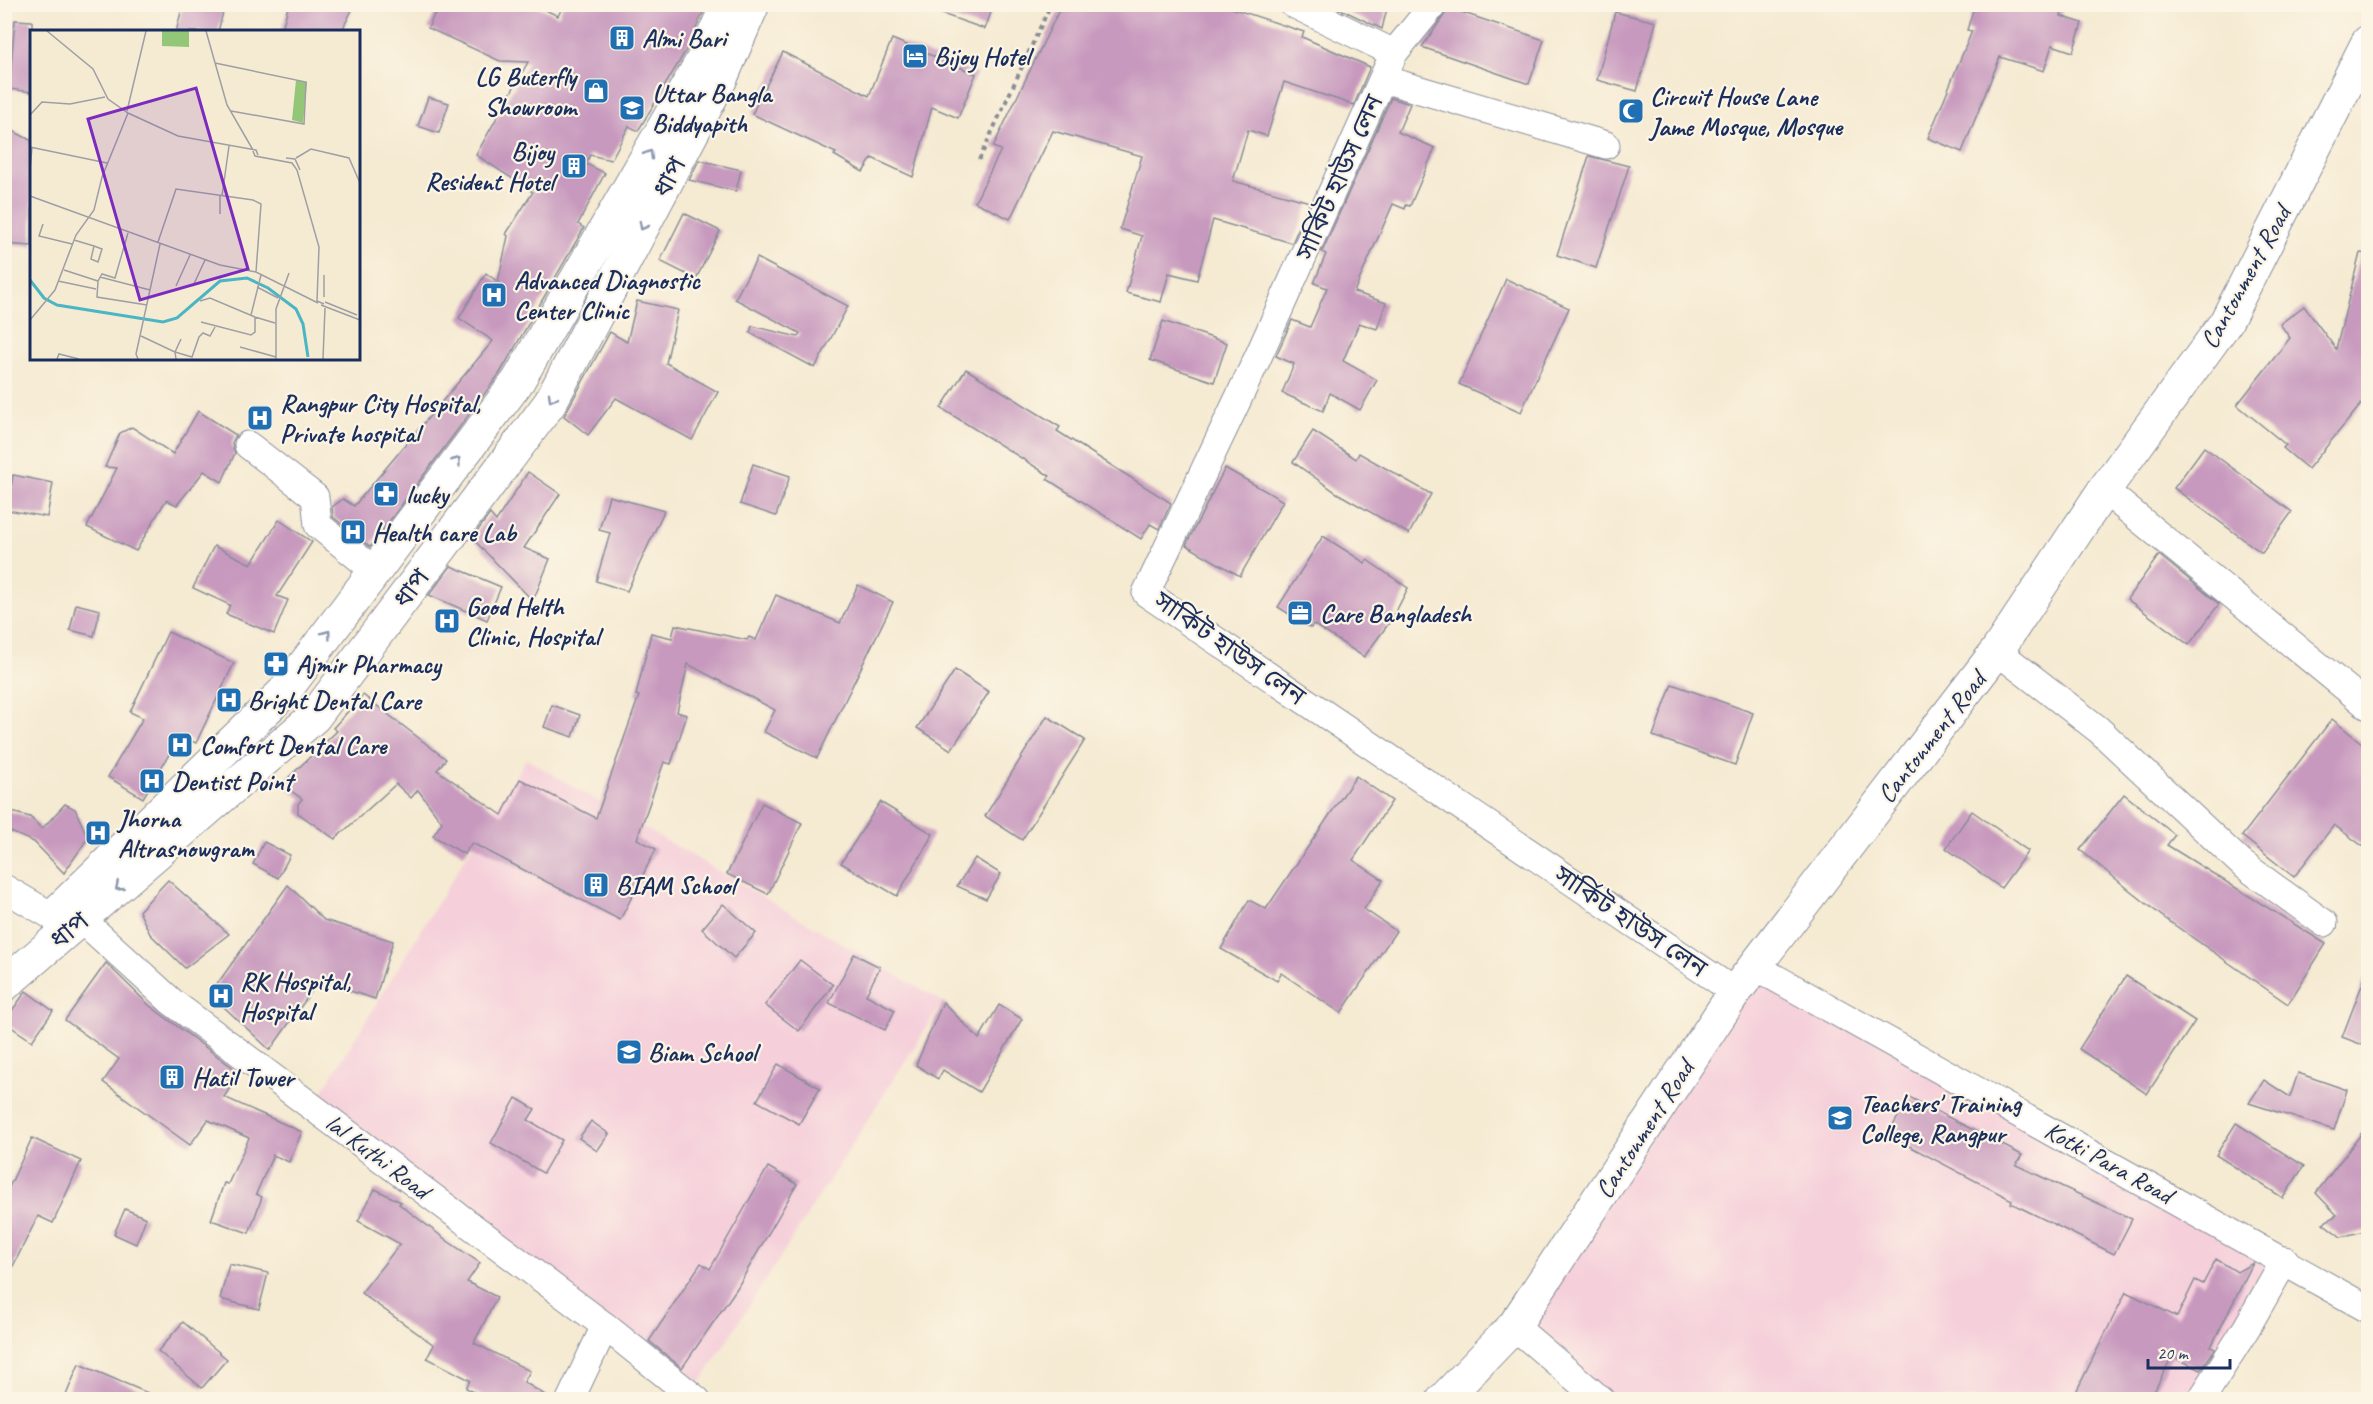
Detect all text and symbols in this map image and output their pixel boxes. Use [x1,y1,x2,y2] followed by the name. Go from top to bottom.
[642,22,730,55] place label: Almi Bari
[607,23,637,53] building icon: Almi Bari
[30,30,360,360] inset map
[934,40,1035,73] place label: Bijoy Hotel
[900,41,930,71] hotel icon: Bijoy Hotel
[475,60,579,123] place label: LG Buterfly Showroom
[581,76,611,106] shop icon: LG Buterfly Showroom
[652,77,774,140] place label: Uttar Bangla Biddyapith
[1648,80,1844,143] place label: Circuit House Lane Jame Mosque, Mosque
[1288,89,1391,266] street label: সার্কিট হাউস লেন
[617,93,647,123] school or university icon: Uttar Bangla Biddyapith
[1616,96,1646,126] mosque icon: Circuit House Lane Jame Mosque, Mosque
[425,135,559,198] place label: Bijoy Resident Hotel
[642,150,653,160] one-way arrow
[559,151,589,181] building icon: Bijoy Resident Hotel
[645,151,694,203] street label: ধাপ
[2193,197,2300,354] street label: Cantonment Road
[639,220,650,230] one-way arrow
[514,264,701,327] place label: Advanced Diagnostic Center Clinic
[479,280,509,310] hospital icon: Advanced Diagnostic Center Clinic
[280,387,481,450] place label: Rangpur City Hospital, Private hospital
[548,392,559,402] one-way arrow
[245,403,275,433] hospital icon: Rangpur City Hospital, Private hospital
[450,457,461,468] one-way arrow
[406,478,451,511] place label: lucky
[371,479,401,509] pharmacy icon: lucky
[372,516,518,549] place label: Health care Lab
[338,517,368,547] hospital icon: Health care Lab
[386,562,437,615] street label: ধাপ
[1147,583,1312,713] street label: সার্কিট হাউস লেন
[466,590,605,653] place label: Good Helth Clinic, Hospital
[1320,597,1473,630] place label: Care Bangladesh
[1285,598,1315,628] office icon: Care Bangladesh
[432,606,462,636] hospital icon: Good Helth Clinic, Hospital
[320,630,331,641] one-way arrow
[296,648,443,681] place label: Ajmir Pharmacy
[261,649,291,679] pharmacy icon: Ajmir Pharmacy
[1870,662,1995,810] street label: Cantonment Road
[248,684,423,717] place label: Bright Dental Care
[214,685,244,715] hospital icon: Bright Dental Care
[200,729,389,762] place label: Comfort Dental Care
[165,730,195,760] hospital icon: Comfort Dental Care
[172,765,297,798] place label: Dentist Point
[137,766,167,796] hospital icon: Dentist Point
[116,802,255,865] place label: Jhorna Altrasnowgram
[83,818,113,848] hospital icon: Jhorna Altrasnowgram
[1547,858,1714,985] street label: সার্কিট হাউস লেন
[616,869,740,902] place label: BIAM School
[581,870,611,900] building icon: BIAM School
[115,880,125,891] one-way arrow
[43,904,96,956] street label: ধাপ
[240,965,351,1028] place label: RK Hospital, Hospital
[206,981,236,1011] hospital icon: RK Hospital, Hospital
[648,1036,762,1069] place label: Biam School
[614,1037,644,1067] school or university icon: Biam School
[1588,1051,1703,1204] street label: Cantonment Road
[192,1061,296,1094] place label: Hatil Tower
[157,1062,187,1092] building icon: Hatil Tower
[1860,1087,2024,1150] place label: Teachers' Training College, Rangpur
[1825,1103,1855,1133] school or university icon: Teachers' Training College, Rangpur
[319,1106,440,1209] street label: lal Kuthi Road
[2039,1114,2182,1213] street label: Kotki Para Road
[2148,1332,2230,1370] scale bar
[2157,1342,2190,1364] text: 20 m

